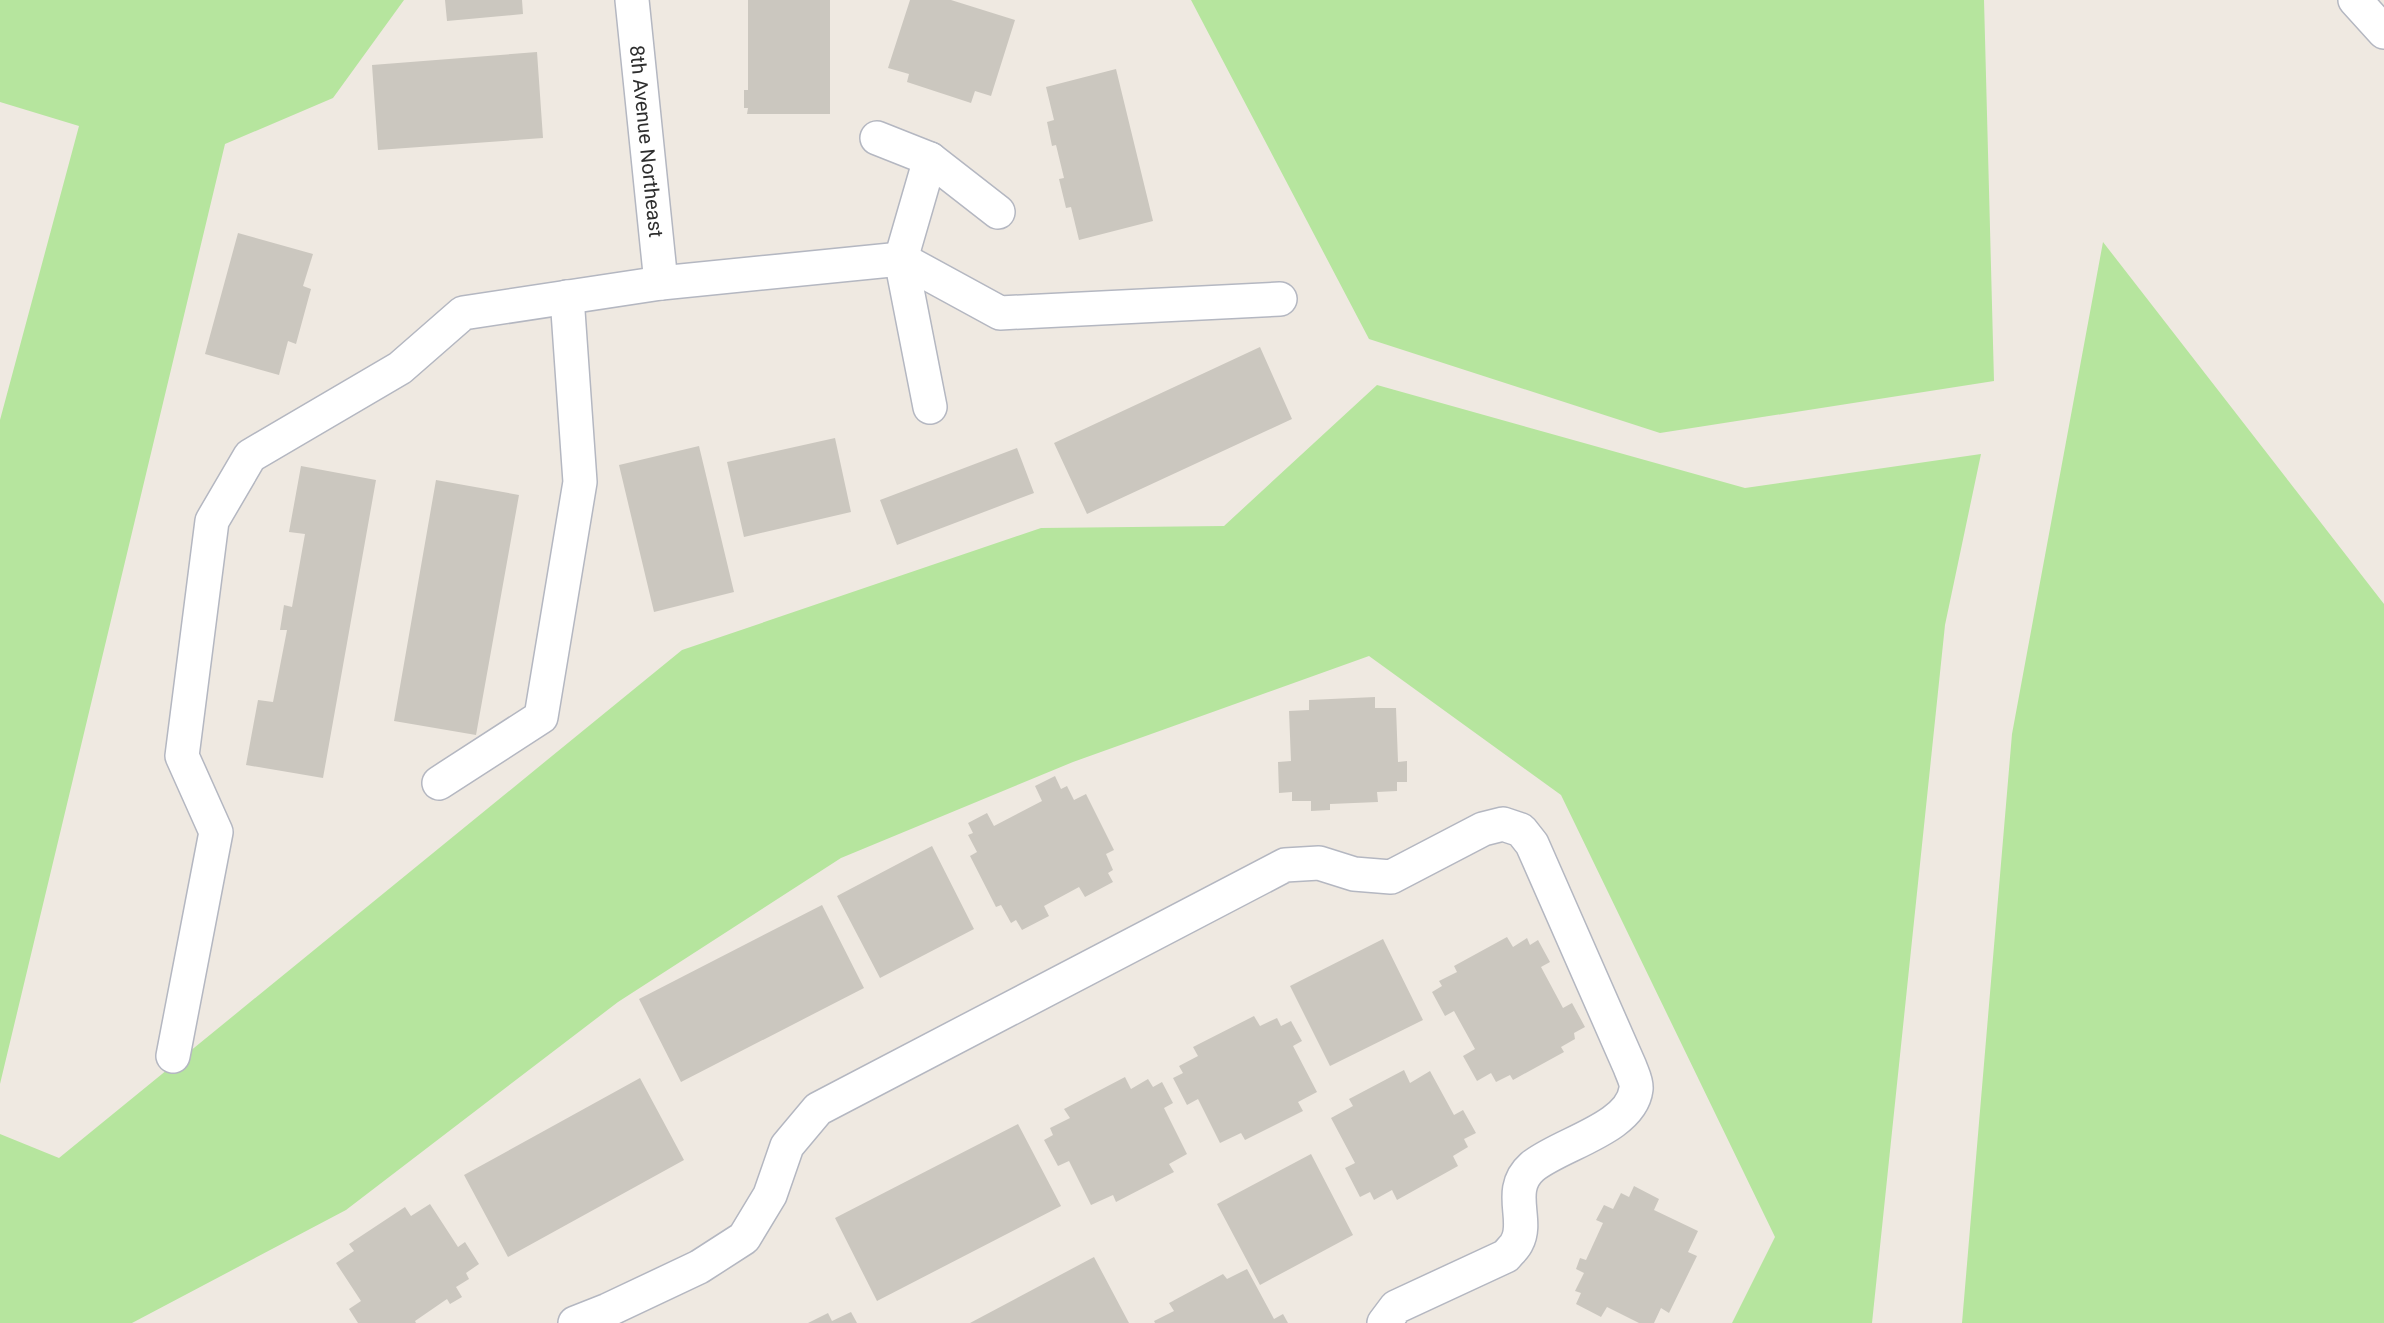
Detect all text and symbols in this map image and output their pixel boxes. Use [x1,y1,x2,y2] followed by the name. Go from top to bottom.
[625,44,668,239] street label: 8th Avenue Northeast

